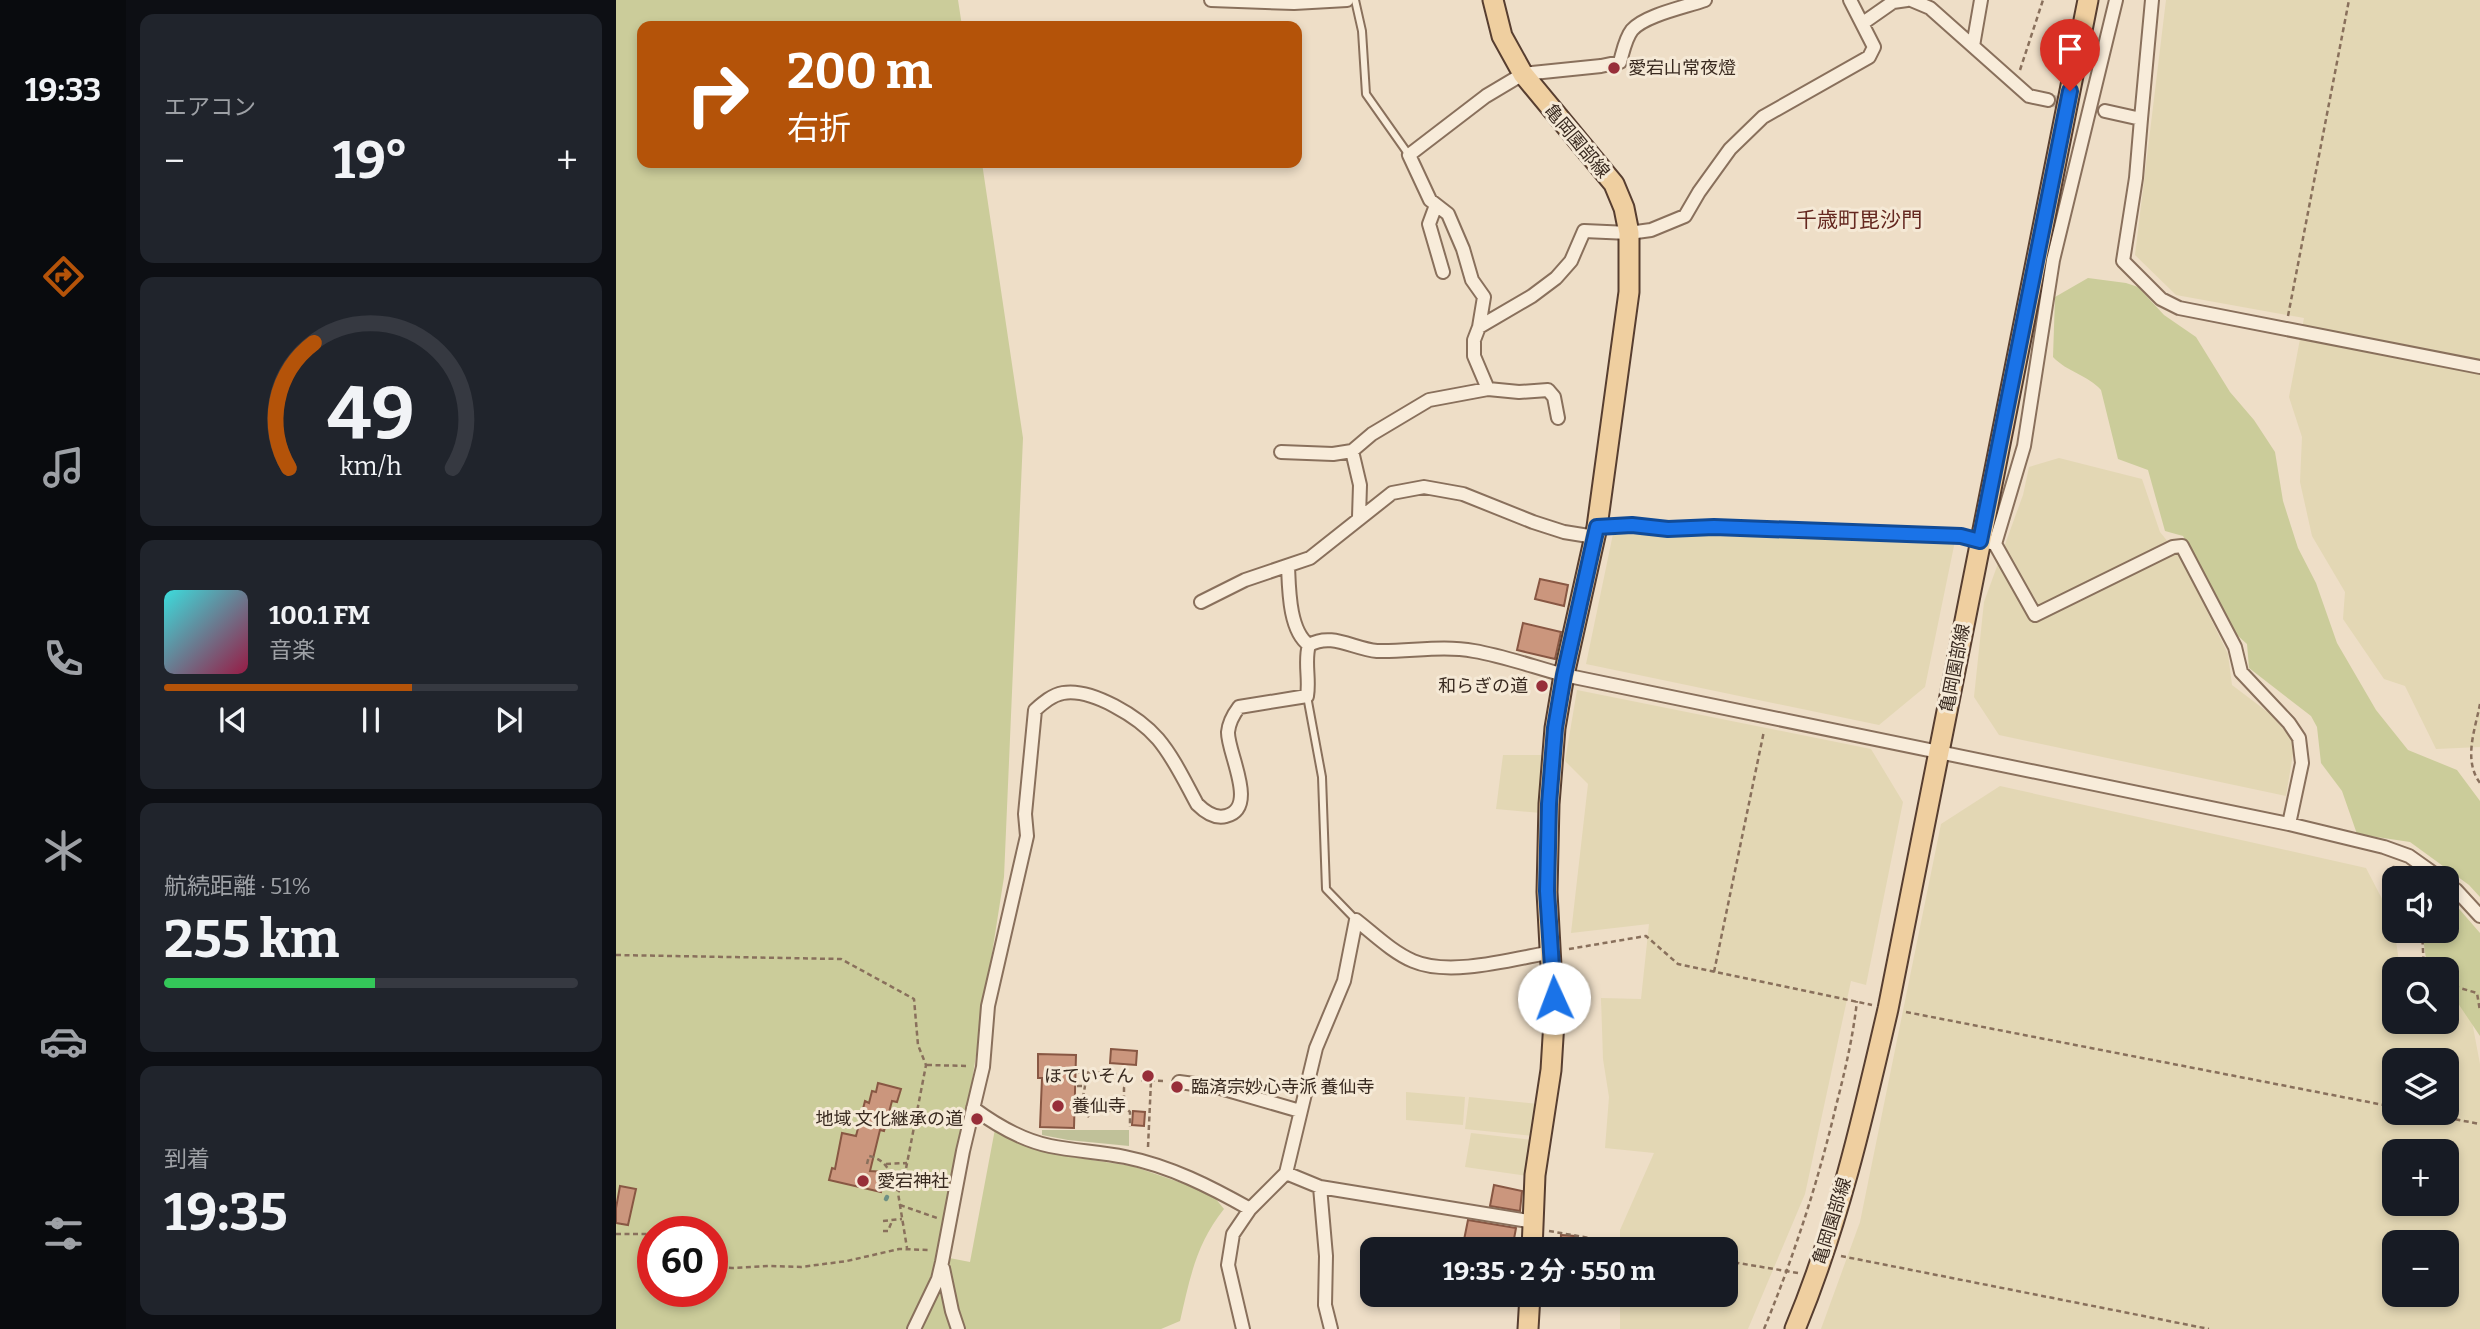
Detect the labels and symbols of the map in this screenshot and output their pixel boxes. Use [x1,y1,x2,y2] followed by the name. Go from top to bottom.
[2040,19,2100,91] pin
[1628,57,1736,79] place label: 愛宕山常夜燈
[1606,60,1622,76] marker: 愛宕山常夜燈
[1540,99,1614,183] street label: 亀岡園部線
[1796,207,1922,233] district label: 千歳町毘沙門
[1936,622,1974,714] street label: 亀岡園部線
[1438,675,1528,697] place label: 和らぎの道
[1534,678,1550,694] marker: 和らぎの道
[1517,961,1591,1035] position arrow
[1044,1065,1134,1087] place label: ほていそん
[1140,1068,1156,1084] marker: ほていそん
[1191,1076,1375,1098] place label: 臨済宗妙心寺派 養仙寺
[1169,1079,1185,1095] marker: 臨済宗妙心寺派 養仙寺
[1072,1095,1126,1117] place label: 養仙寺
[1050,1098,1066,1114] marker: 養仙寺
[815,1108,963,1130] place label: 地域 文化継承の道
[969,1111,985,1127] marker: 地域 文化継承の道
[877,1170,949,1192] place label: 愛宕神社
[855,1173,871,1189] marker: 愛宕神社
[1808,1175,1856,1267] street label: 亀岡園部線
[637,1216,728,1307] speed limit sign: 60

